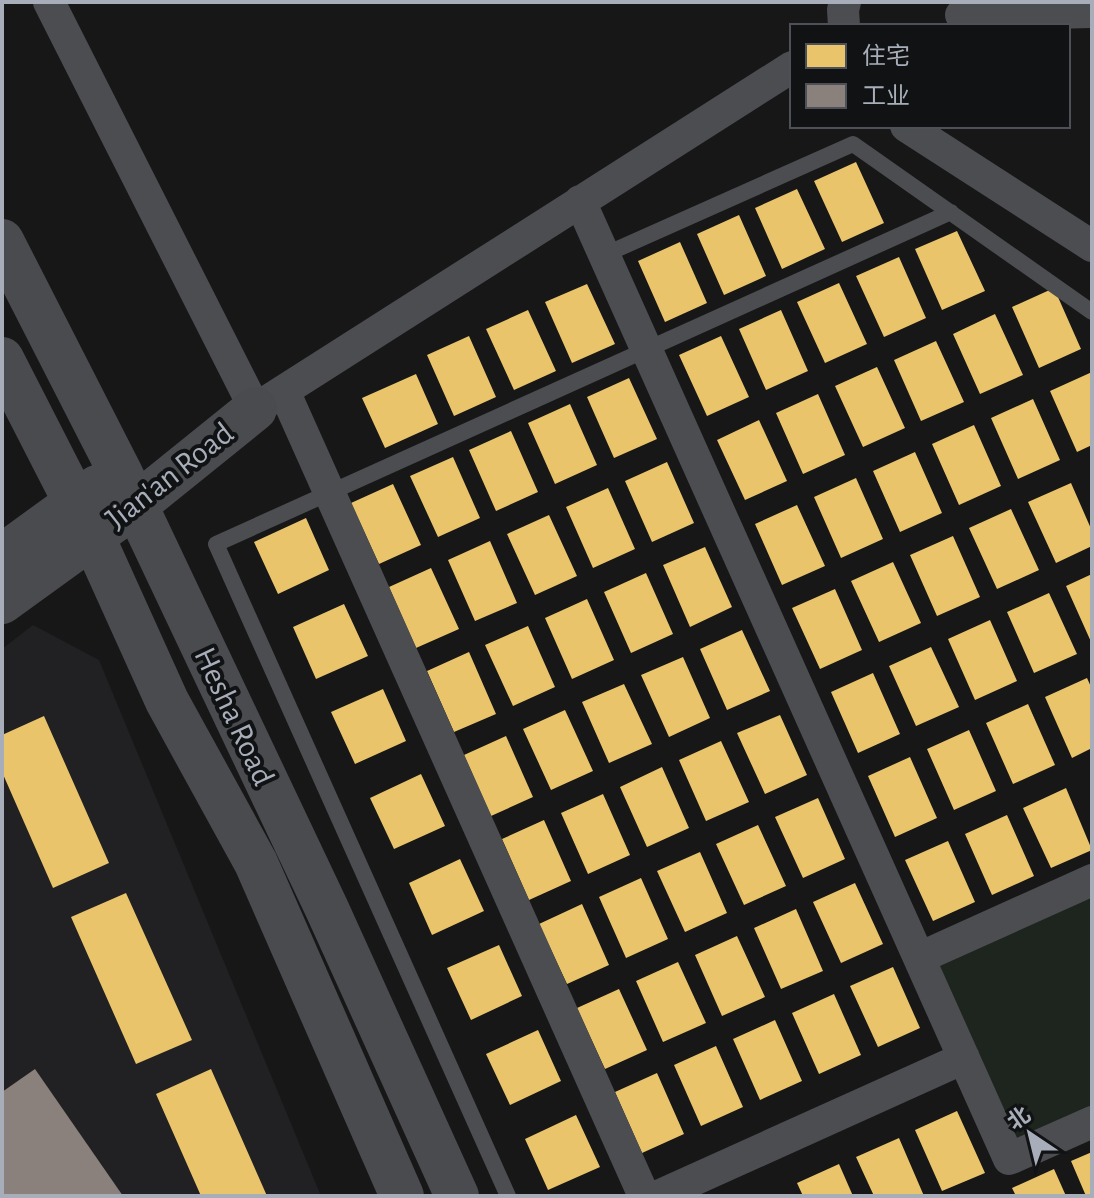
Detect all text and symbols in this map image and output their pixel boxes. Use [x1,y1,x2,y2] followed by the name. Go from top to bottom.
[790,24,1070,128] legend
[862,43,910,69] text: 住宅
[862,84,910,109] text: 工业
[100,417,239,535] street label: Jian'an Road
[188,643,280,790] street label: Hesha Road
[990,1094,1070,1174] north arrow
[1003,1102,1034,1134] text: 北

